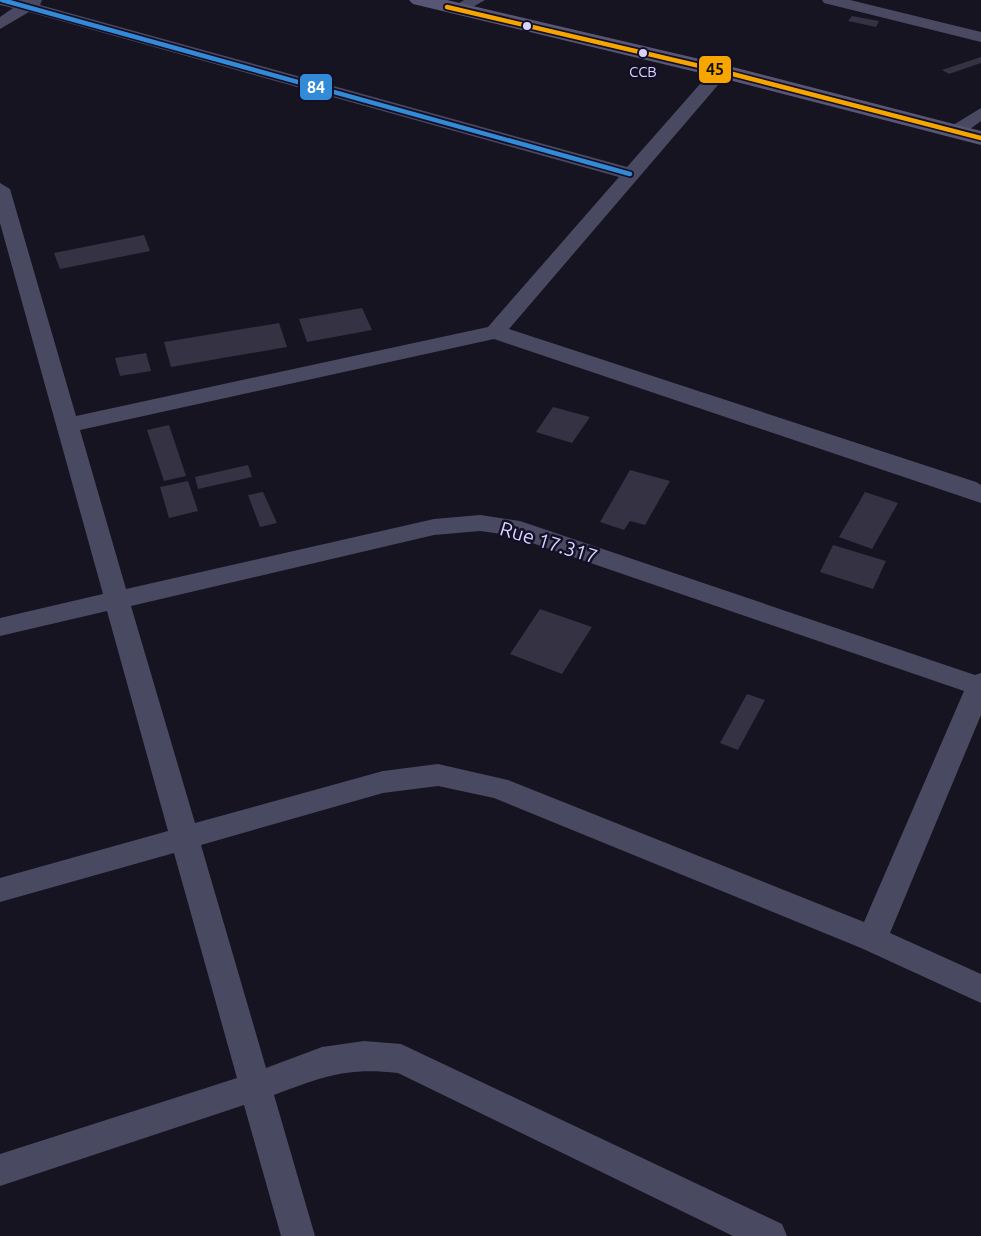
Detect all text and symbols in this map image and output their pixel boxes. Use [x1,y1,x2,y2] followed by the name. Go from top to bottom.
[521,20,533,32] unlabelled marker
[637,47,649,59] marker: CCB
[698,55,732,84] line badge: 45
[706,60,724,78] text: 45
[629,63,657,80] place label: CCB
[299,73,333,101] line badge: 84
[307,78,325,96] text: 84
[497,516,601,568] street label: Rue 17.317

